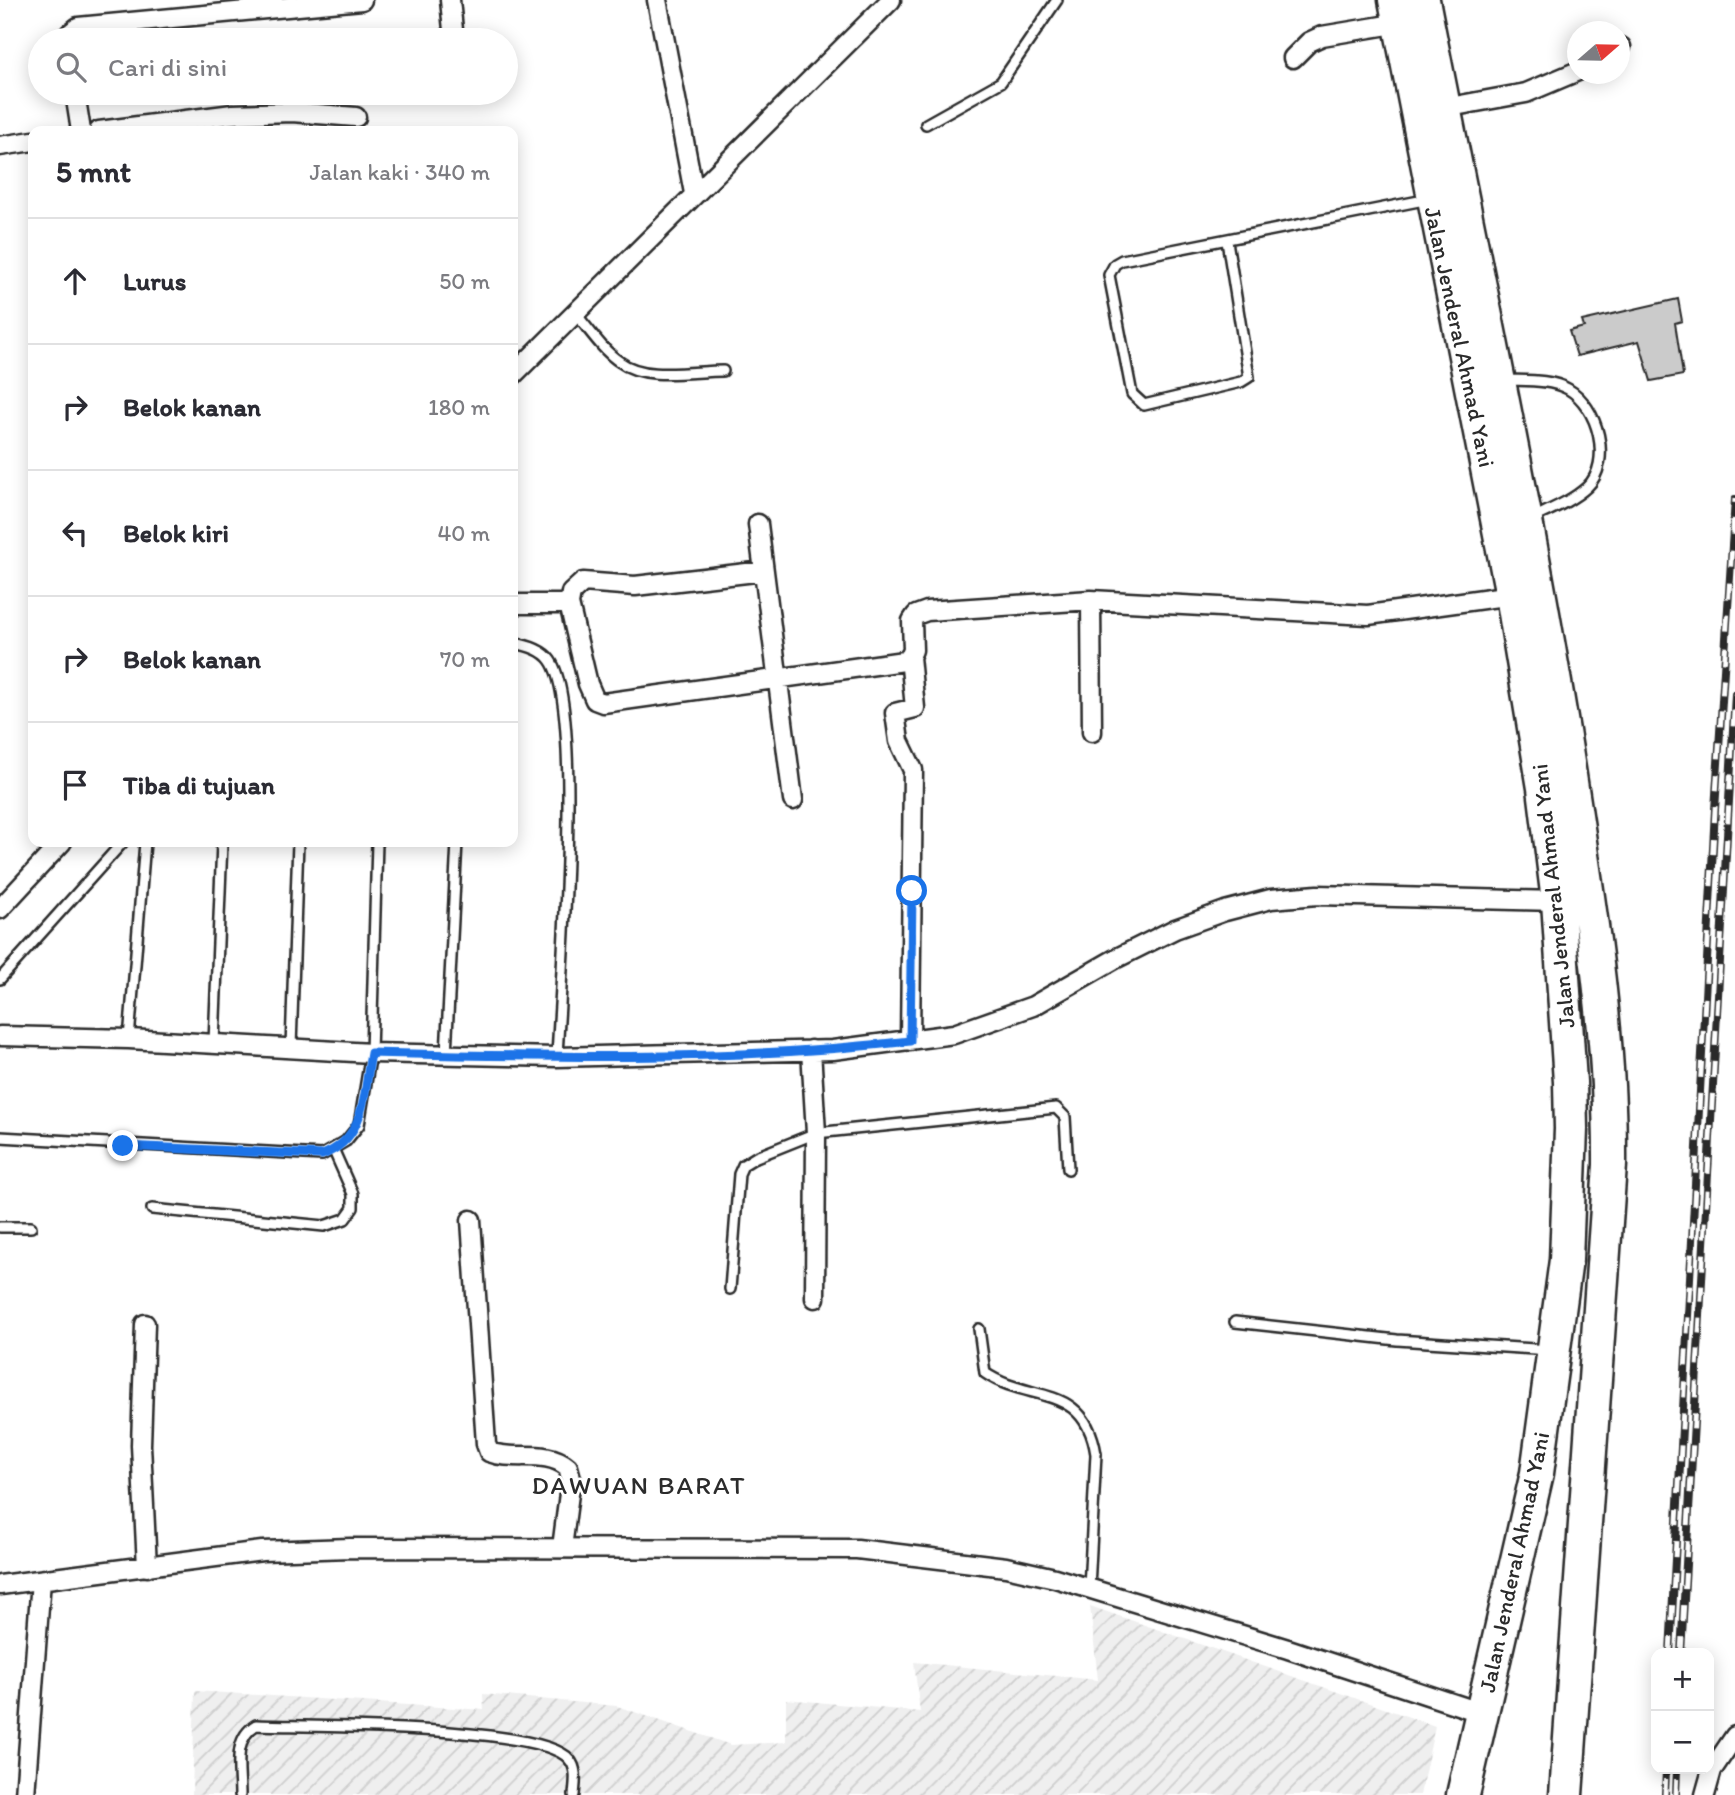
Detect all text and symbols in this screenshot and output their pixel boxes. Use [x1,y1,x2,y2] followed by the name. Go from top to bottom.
[1567,21,1630,84] north arrow
[28,28,518,105] search box
[52,48,90,86] icon: search
[108,51,227,83] text: Cari di sini
[56,153,131,190] text: 5 mnt
[309,158,490,186] text: Jalan kaki · 340 m
[1419,204,1501,470] street label: Jalan Jenderal Ahmad Yani
[56,262,94,300] icon: ahead
[123,265,186,297] text: Lurus
[439,267,490,295] text: 50 m
[56,388,94,426] icon: right
[123,391,261,423] text: Belok kanan
[428,393,490,421] text: 180 m
[56,514,94,552] icon: left
[123,517,229,549] text: Belok kiri
[437,519,490,547] text: 40 m
[56,640,94,678] icon: right
[123,643,261,675] text: Belok kanan
[440,645,490,673] text: 70 m
[1525,762,1581,1030] street label: Jalan Jenderal Ahmad Yani
[56,766,94,804] icon: arrive
[123,769,275,801] text: Tiba di tujuan
[896,875,927,906] route start
[107,1130,138,1161] route end
[1473,1429,1555,1695] street label: Jalan Jenderal Ahmad Yani
[531,1469,747,1501] district label: DAWUAN BARAT
[1651,1648,1714,1774] map controls
[1651,1648,1714,1711] button: +
[1651,1711,1714,1774] button: −

